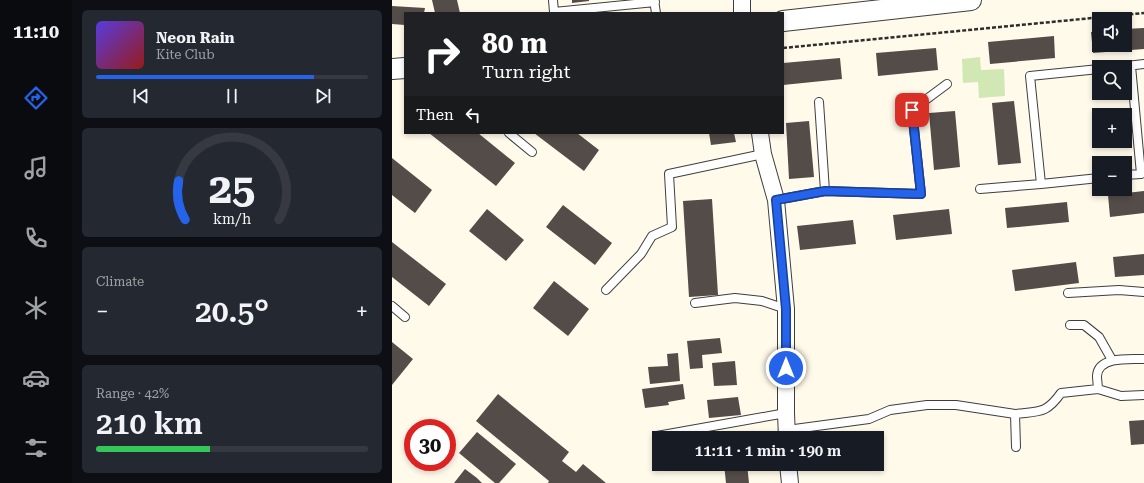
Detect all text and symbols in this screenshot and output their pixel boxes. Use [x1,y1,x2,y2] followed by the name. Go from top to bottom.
[1092,12,1132,196] map controls
[1092,12,1132,52] button: sound
[13,21,59,42] text: 11:10
[482,27,547,60] text: 80 m
[416,28,468,80] icon: right
[156,29,235,47] text: Neon Rain
[156,47,215,62] text: Kite Club
[1092,60,1132,100] button: search
[482,61,570,82] text: Turn right
[22,84,50,112] icon: directions
[130,85,152,107] icon: previous
[221,85,243,107] icon: pause
[312,85,334,107] icon: next
[895,93,929,127] pin
[901,99,923,121] icon: arrive
[462,104,484,126] icon: left
[416,106,454,124] text: Then
[1092,108,1132,148] button: +
[22,154,50,182] icon: music
[1092,156,1132,196] button: −
[209,164,255,213] text: 25
[213,211,251,227] text: km/h
[22,224,50,252] icon: phone
[96,274,144,289] text: Climate
[22,294,50,322] icon: climate
[195,294,269,329] text: 20.5°
[96,299,108,324] text: −
[356,299,368,324] text: +
[765,347,807,389] position arrow
[22,364,50,392] icon: car
[96,386,169,401] text: Range · 42%
[96,406,203,441] text: 210 km
[404,419,456,471] speed limit sign: 30
[22,434,50,462] icon: filters
[695,442,841,460] text: 11:11 · 1 min · 190 m

